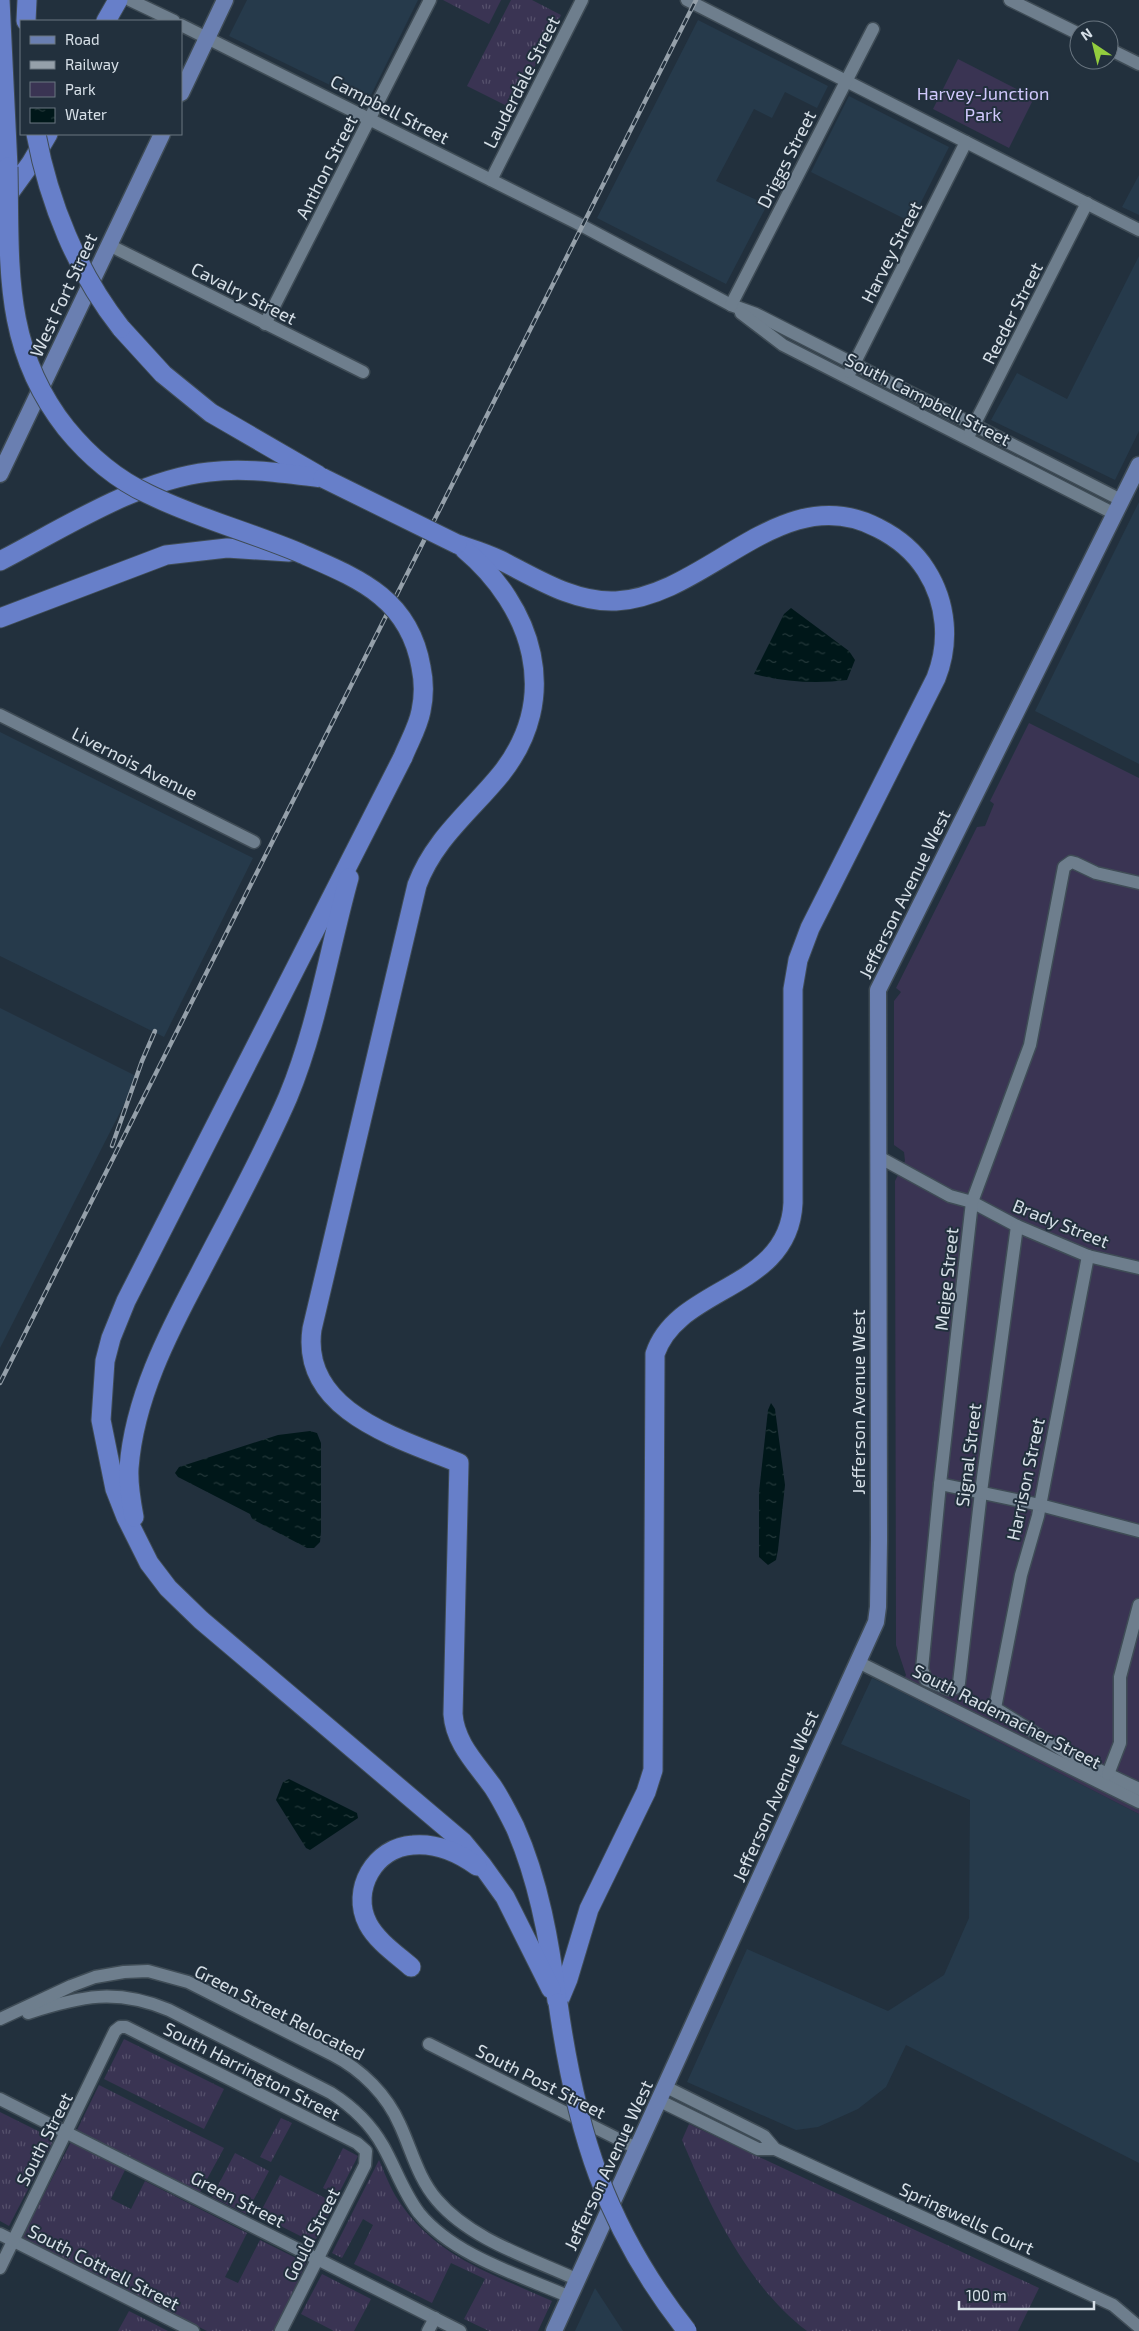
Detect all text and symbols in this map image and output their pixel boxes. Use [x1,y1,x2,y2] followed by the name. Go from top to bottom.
[478,12,564,152] street label: Lauderdale Street
[20,20,182,135] legend
[1069,20,1119,70] north arrow
[1077,24,1095,44] text: N
[65,30,100,48] text: Road
[65,55,119,73] text: Railway
[327,70,453,148] street label: Campbell Street
[65,80,96,98] text: Park
[917,82,1049,125] park label: Harvey-Junction Park
[65,105,107,123] text: Water
[752,106,820,212] street label: Driggs Street
[290,111,362,223] street label: Anthon Street
[856,197,926,307] street label: Harvey Street
[25,229,101,360] street label: West Fort Street
[188,257,300,329] street label: Cavalry Street
[977,258,1047,368] street label: Reeder Street
[842,348,1014,450] street label: South Campbell Street
[68,722,202,804] street label: Livernois Avenue
[854,806,955,982] street label: Jefferson Avenue West
[1010,1194,1112,1252] street label: Brady Street
[930,1226,962,1332] street label: Meige Street
[847,1309,869,1495] street label: Jefferson Avenue West
[951,1402,985,1508] street label: Signal Street
[1001,1416,1049,1542] street label: Harrison Street
[909,1659,1105,1773] street label: South Rademacher Street
[727,1707,823,1885] street label: Jefferson Avenue West
[191,1960,369,2064] street label: Green Street Relocated
[160,2017,344,2125] street label: South Harrington Street
[472,2039,610,2123] street label: South Post Street
[559,2076,657,2254] street label: Jefferson Avenue West
[11,2088,77,2189] street label: South Street
[188,2166,289,2232] street label: Green Street
[896,2177,1038,2259] street label: Springwells Court
[278,2184,344,2284] street label: Gould Street
[25,2219,184,2315] street label: South Cottrell Street
[959,2278,1094,2310] scale bar
[966,2286,1007,2304] text: 100 m

